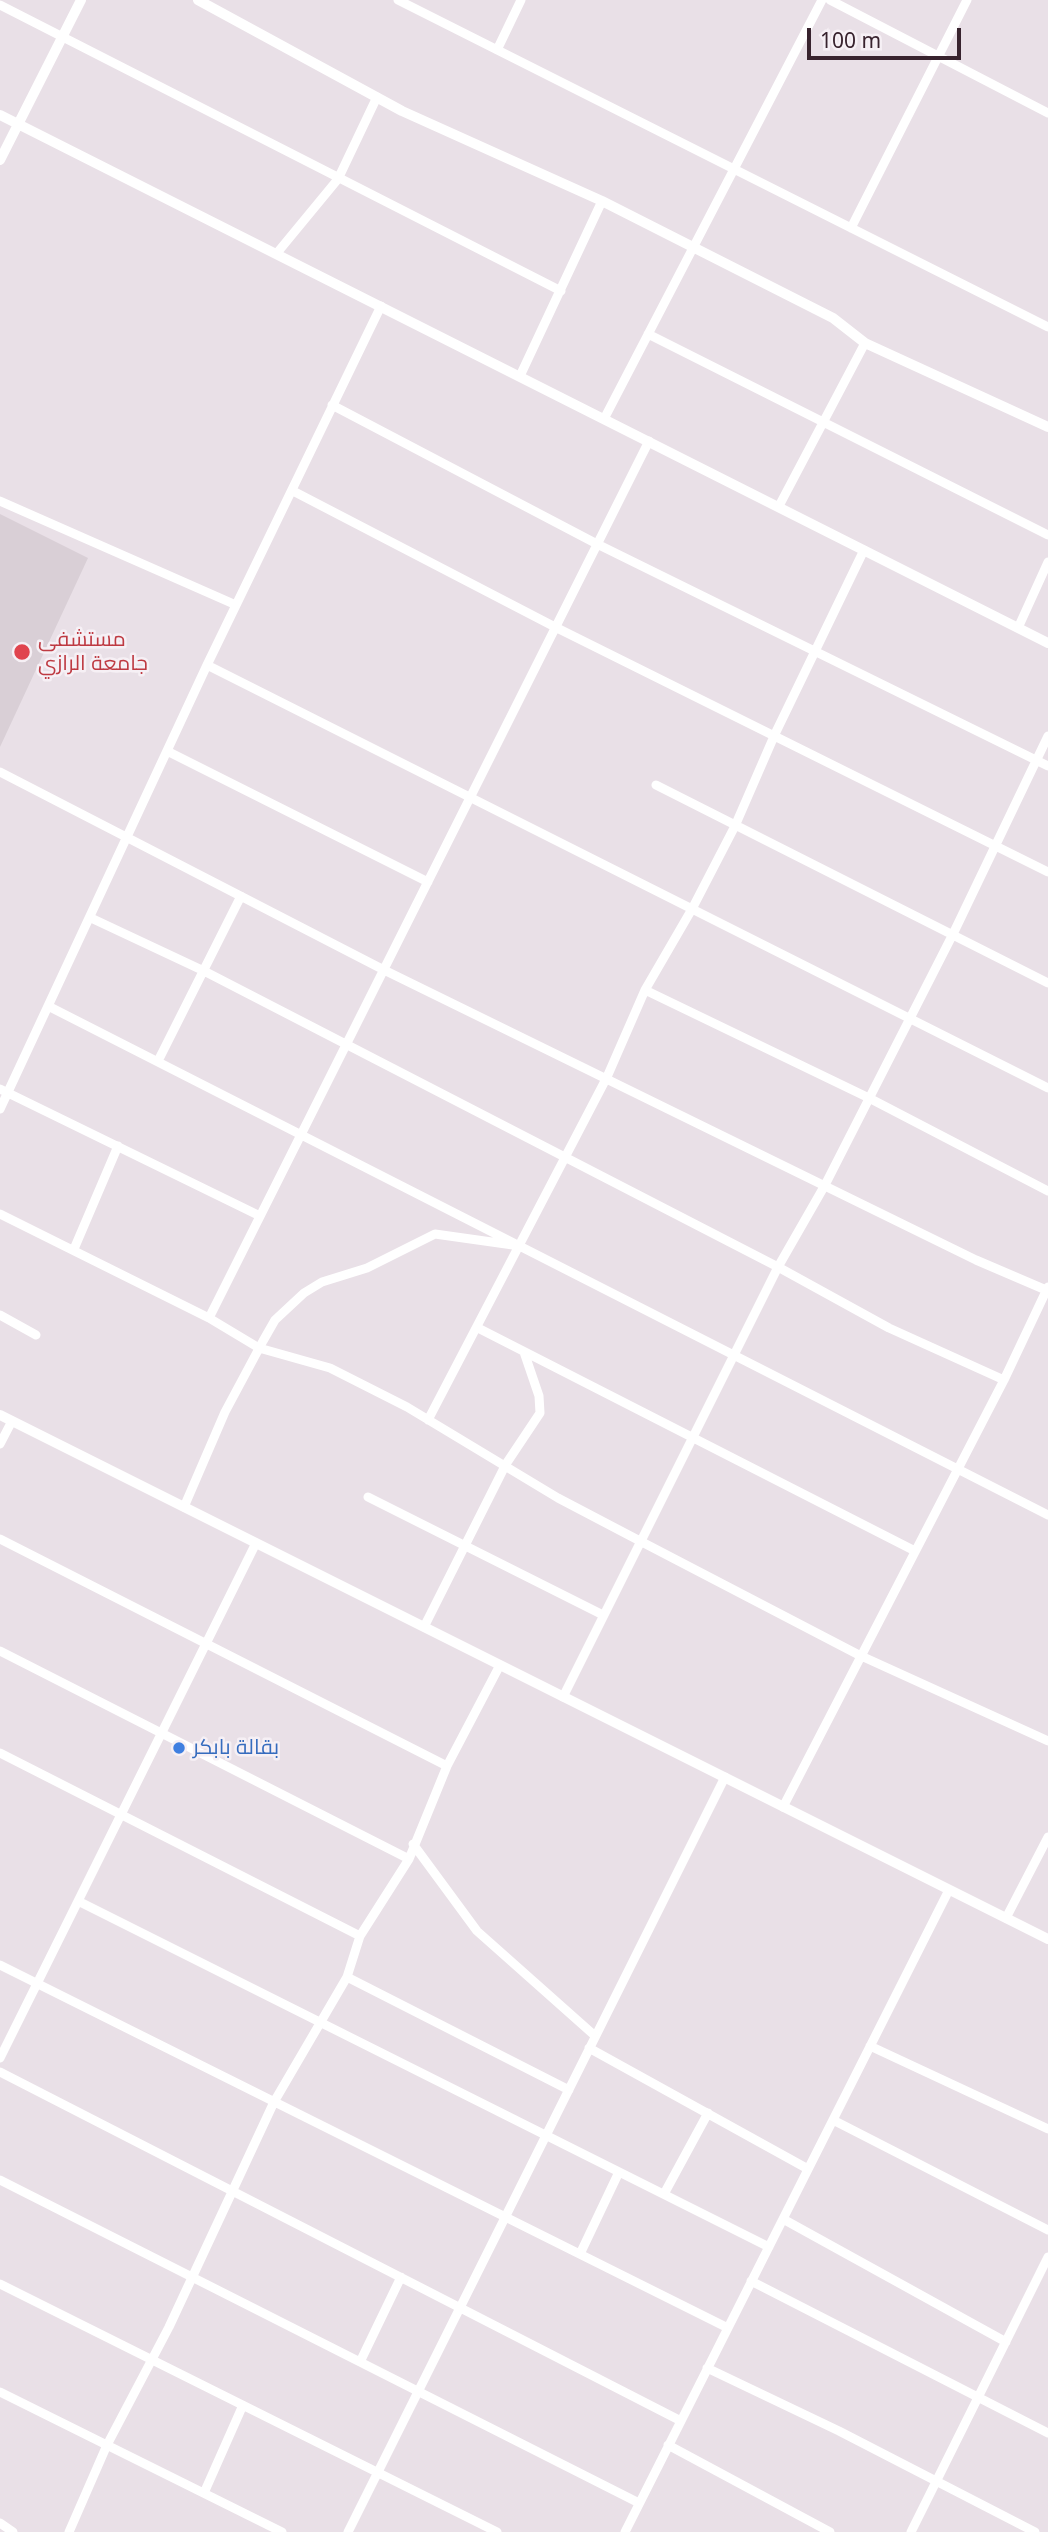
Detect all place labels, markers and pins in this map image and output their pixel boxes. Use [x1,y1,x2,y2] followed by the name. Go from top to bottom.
[38,627,148,677] place label: مستشفى جامعة الرازي
[12,642,32,662] marker: مستشفى جامعة الرازي
[193,1735,279,1761] place label: بقالة بابكر
[171,1740,187,1756] marker: بقالة بابكر

